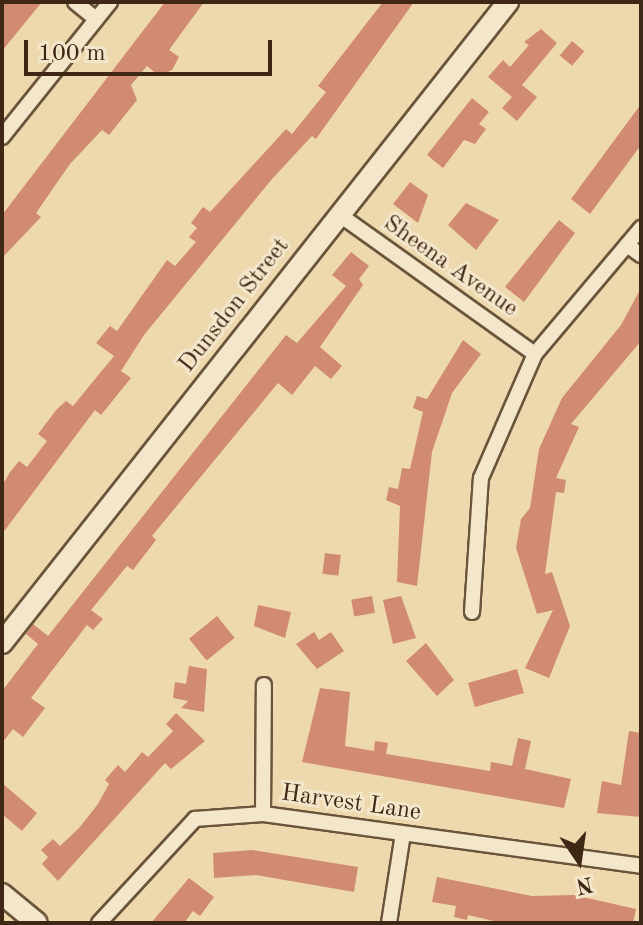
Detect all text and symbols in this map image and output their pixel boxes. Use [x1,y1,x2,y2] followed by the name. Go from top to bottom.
[28,24,276,74] scale bar
[38,42,106,66] text: 100 m
[377,210,523,324] street label: Sheena Avenue
[174,233,296,379] street label: Dunsdon Street
[279,780,423,828] street label: Harvest Lane
[539,821,619,901] north arrow
[574,872,595,897] text: N

